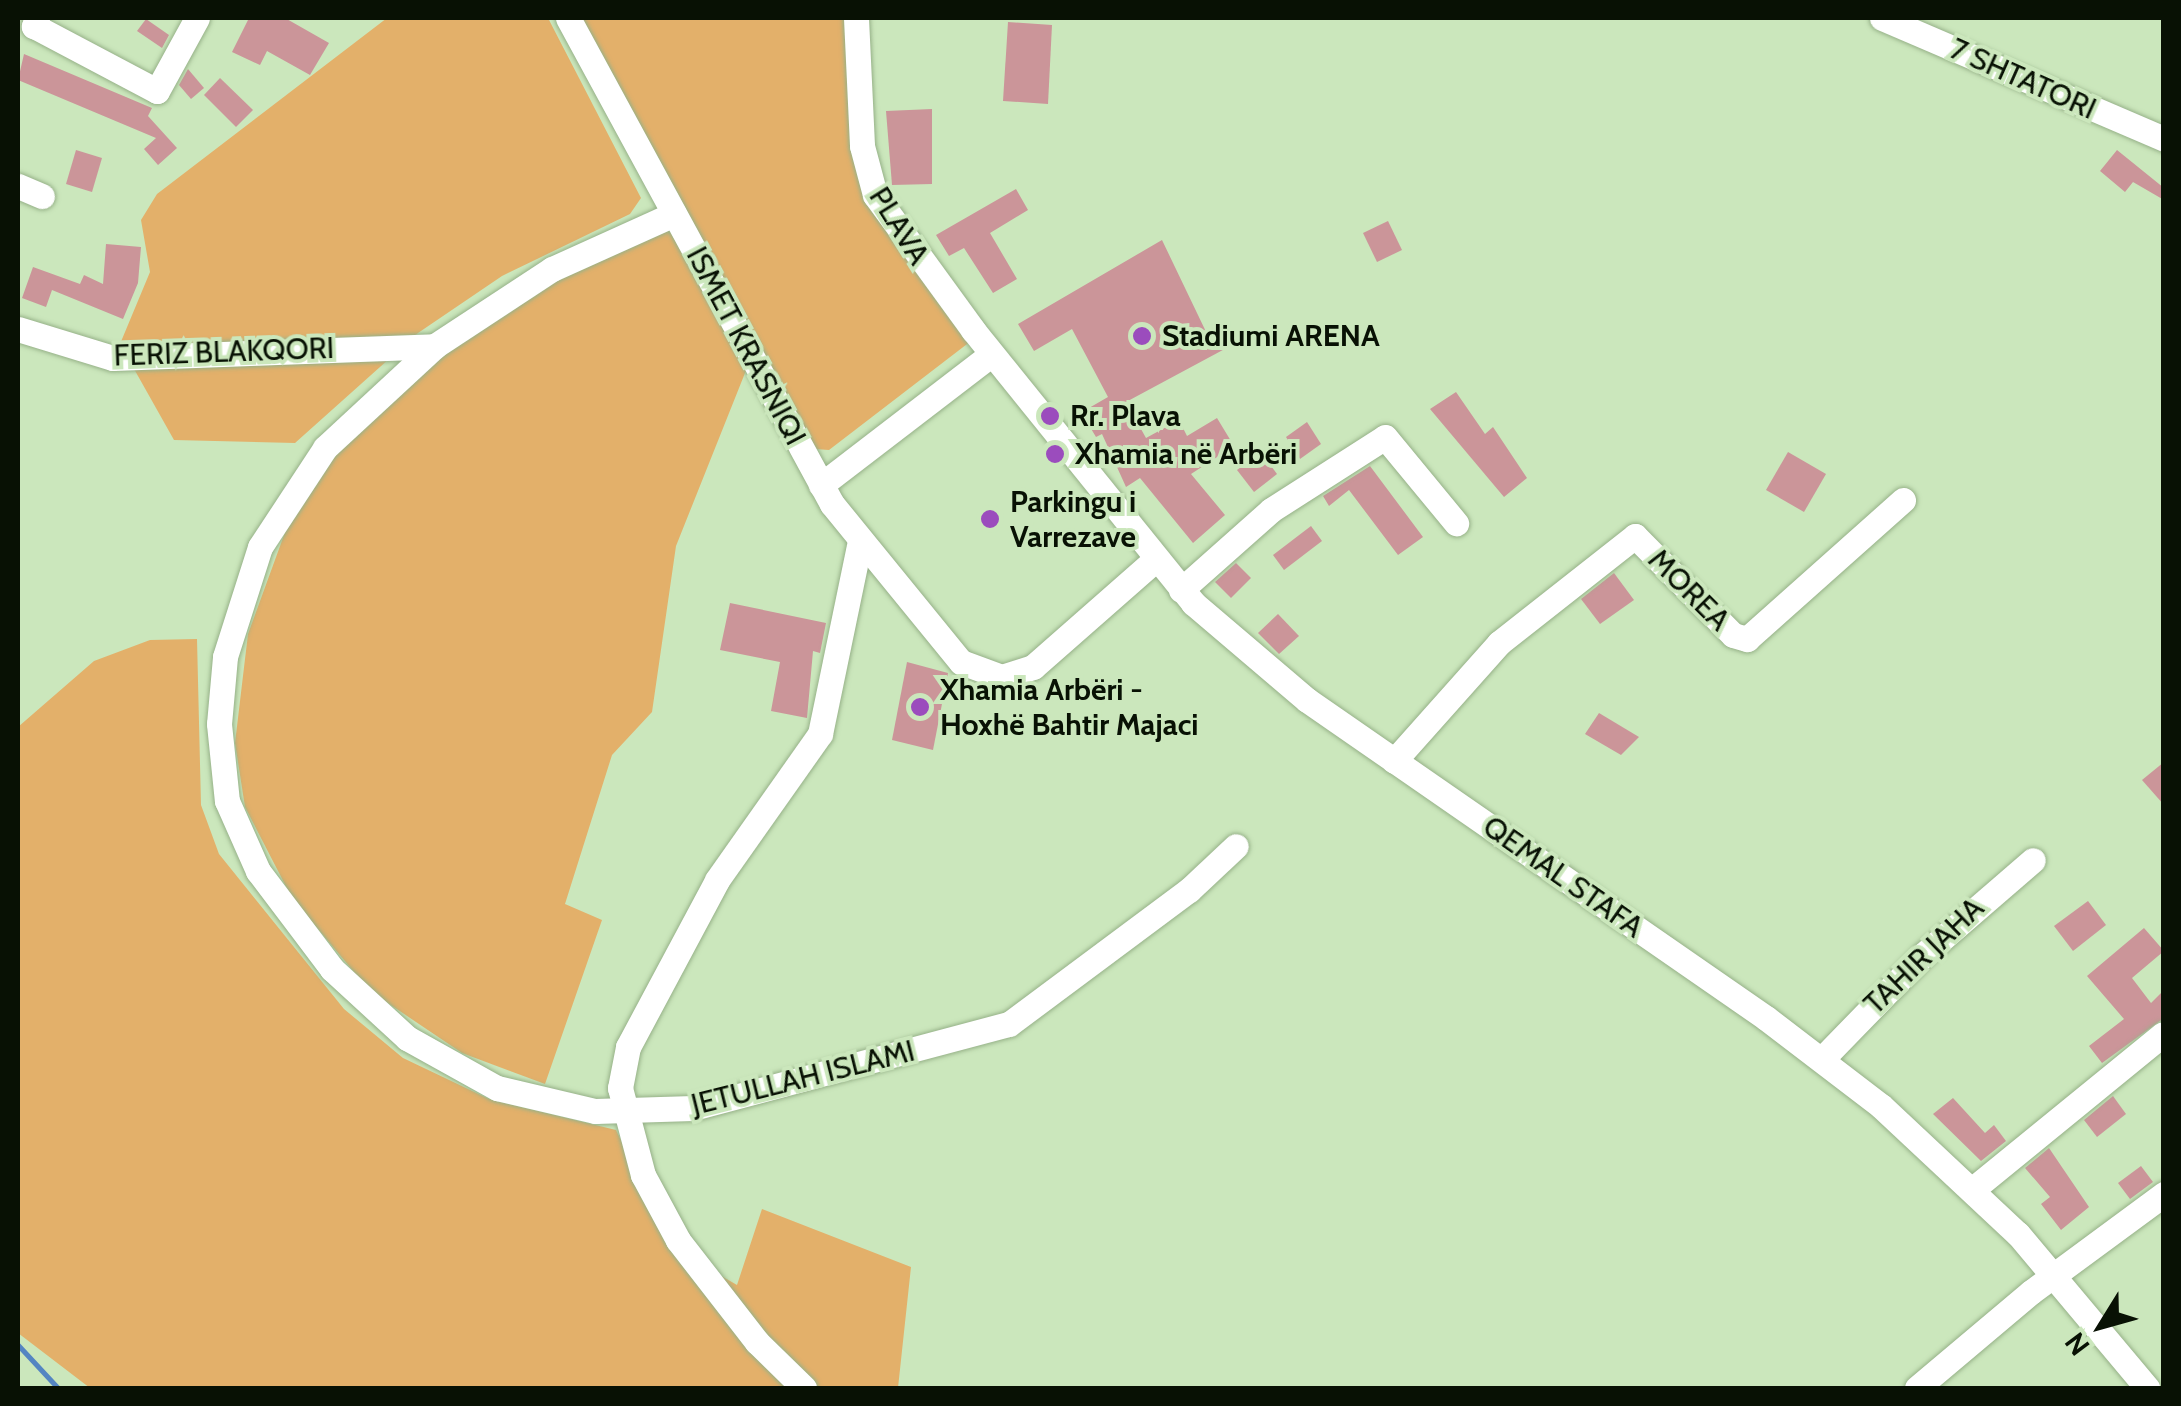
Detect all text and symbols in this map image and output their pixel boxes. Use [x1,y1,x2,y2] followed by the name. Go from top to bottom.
[1944,31,2102,127] street label: 7 SHTATORI
[861,181,937,271] street label: PLAVA
[679,241,813,451] street label: ISMET KRASNIQI
[1162,318,1380,354] place label: Stadiumi ARENA
[1131,325,1153,347] marker: Stadiumi ARENA
[113,330,335,374] street label: FERIZ BLAKQORI
[1070,398,1181,434] place label: Rr. Plava
[1039,405,1061,427] marker: Rr. Plava
[1075,436,1297,472] place label: Xhamia në Arbëri
[1044,443,1066,465] marker: Xhamia në Arbëri
[1010,484,1136,554] place label: Parkingu i Varrezave
[979,508,1001,530] marker: Parkingu i Varrezave
[1641,542,1737,638] street label: MOREA
[940,672,1199,742] place label: Xhamia Arbëri - Hoxhë Bahtir Majaci
[909,696,931,718] marker: Xhamia Arbëri - Hoxhë Bahtir Majaci
[1476,809,1650,945] street label: QEMAL STAFA
[1857,890,1991,1022] street label: TAHIR JAHA
[688,1033,918,1123] street label: JETULLAH ISLAMI
[2051,1276,2151,1376] north arrow
[2058,1326,2097,1362] text: N

